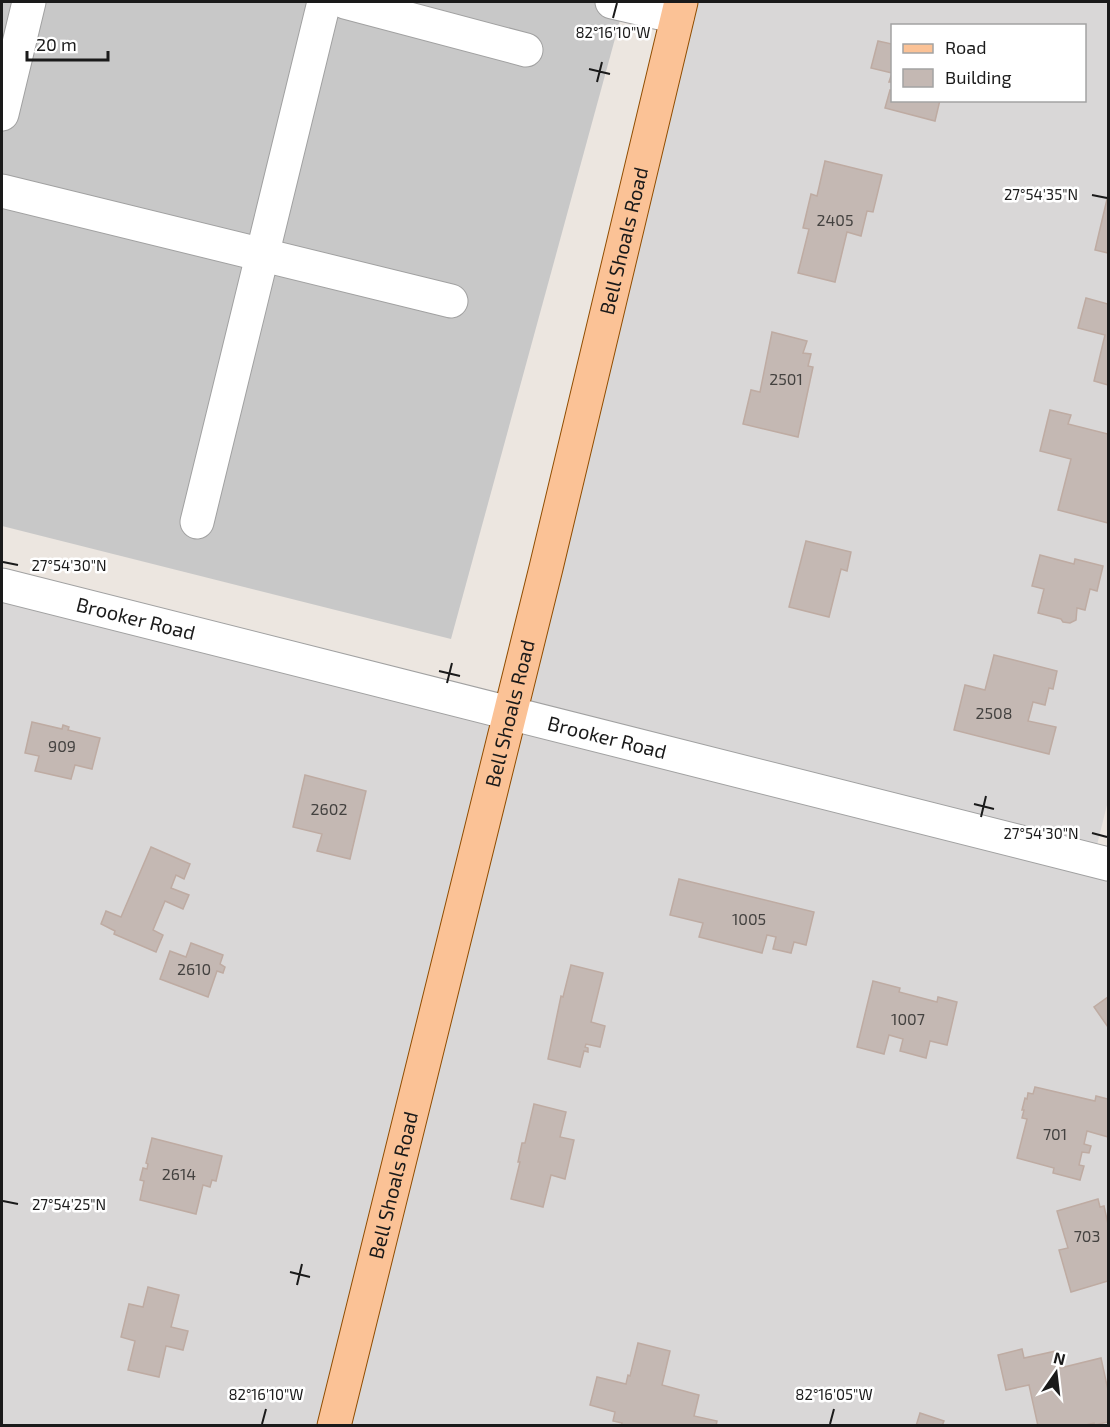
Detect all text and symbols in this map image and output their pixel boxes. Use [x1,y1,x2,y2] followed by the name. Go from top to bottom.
[575,23,651,41] text: 82°16'10"W
[27,24,108,62] scale bar
[891,24,1086,102] legend
[36,33,77,55] text: 20 m
[945,36,986,58] text: Road
[945,66,1012,88] text: Building
[594,165,652,317] street label: Bell Shoals Road
[1004,185,1078,203] text: 27°54'35"N
[816,210,854,229] house number: 2405
[769,369,803,388] house number: 2501
[31,556,107,574] text: 27°54'30"N
[74,591,198,644] street label: Brooker Road
[479,637,539,789] street label: Bell Shoals Road
[976,703,1012,722] house number: 2508
[545,710,669,763] street label: Brooker Road
[48,736,76,755] house number: 909
[311,799,347,818] house number: 2602
[1003,824,1079,842] text: 27°54'30"N
[732,909,766,928] house number: 1005
[177,959,211,978] house number: 2610
[891,1009,925,1028] house number: 1007
[363,1109,422,1261] street label: Bell Shoals Road
[1043,1124,1067,1143] house number: 701
[162,1164,196,1183] house number: 2614
[32,1195,106,1213] text: 27°54'25"N
[1074,1226,1100,1245] house number: 703
[1026,1343,1086,1403] north arrow
[1052,1347,1068,1369] text: N
[228,1385,304,1403] text: 82°16'10"W
[795,1385,873,1403] text: 82°16'05"W

